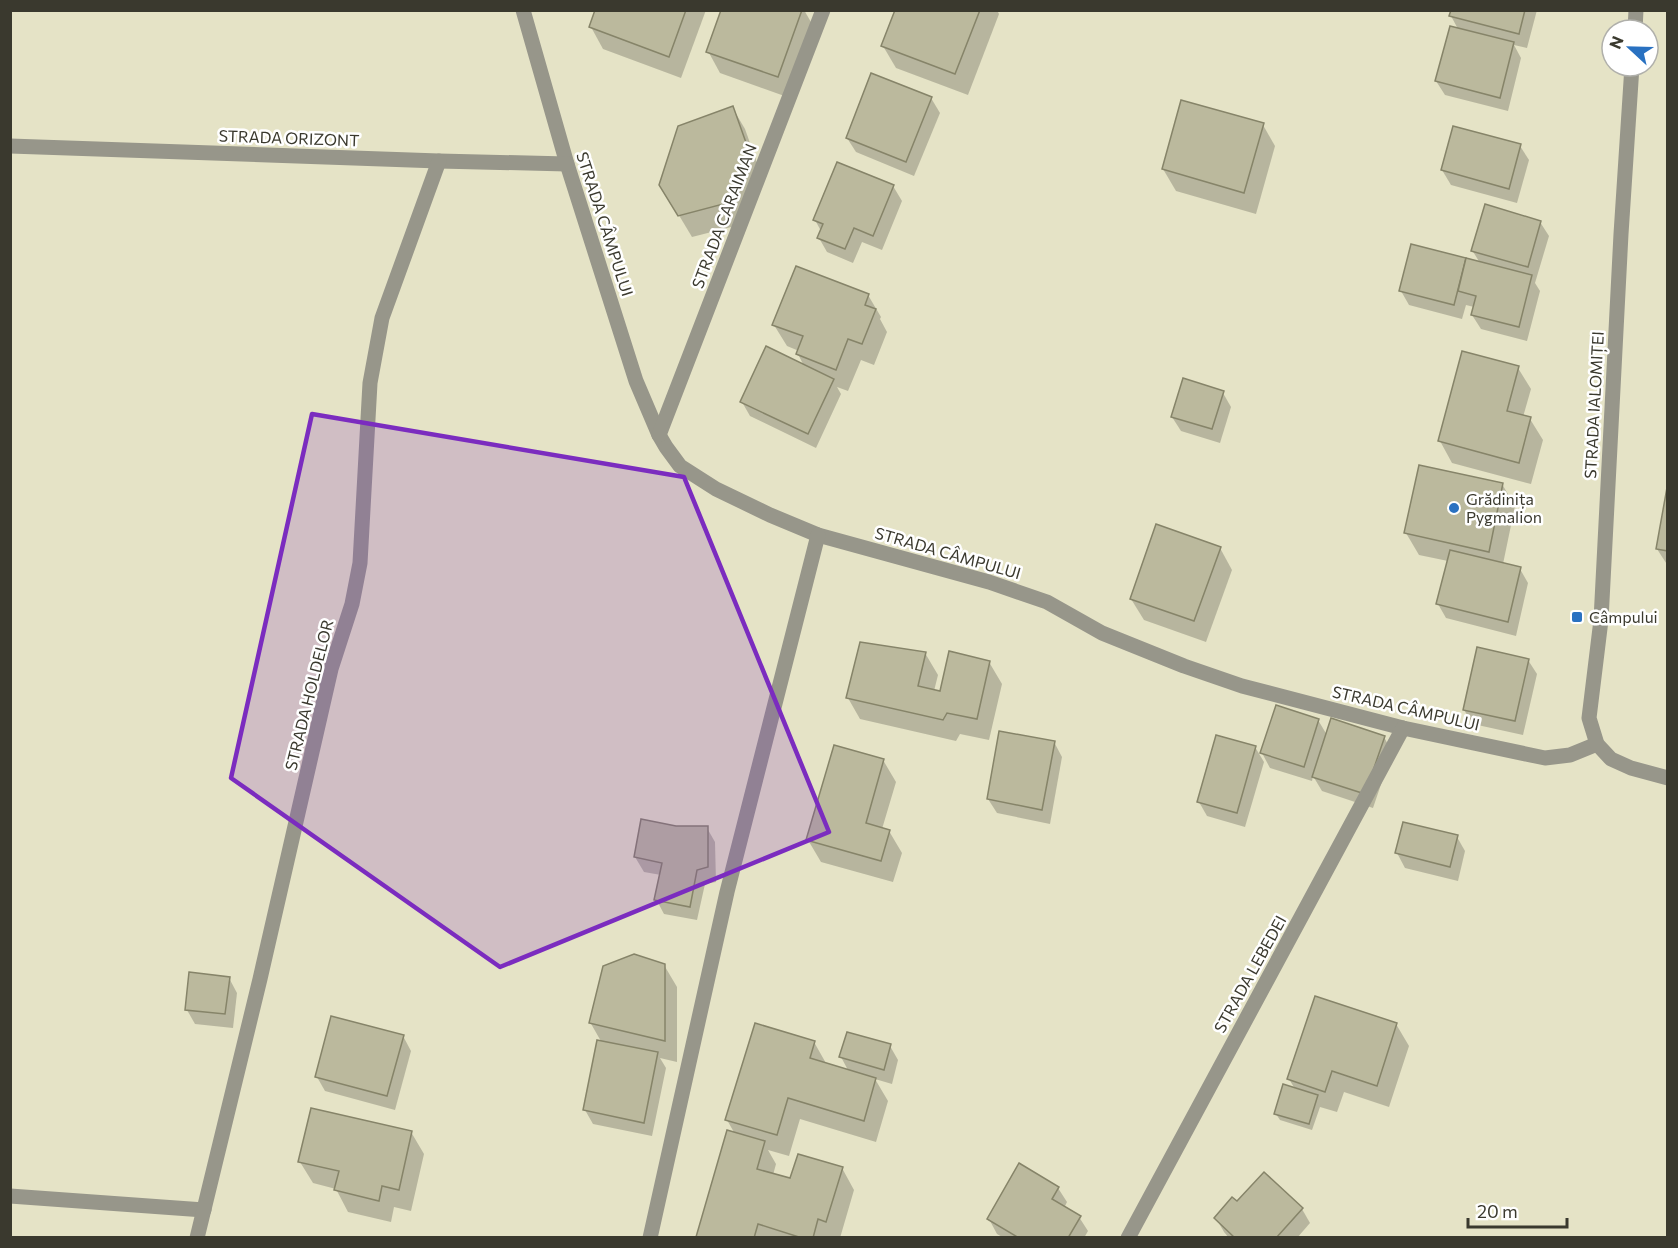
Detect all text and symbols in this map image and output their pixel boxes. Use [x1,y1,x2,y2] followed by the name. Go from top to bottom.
[1600,18,1660,78] north arrow
[1605,33,1627,51] text: N
[218,126,360,149] street label: STRADA ORIZONT
[687,141,760,291] street label: STRADA CARAIMAN
[573,149,638,298] street label: STRADA CÂMPULUI
[1580,331,1609,479] street label: STRADA IALOMIȚEI
[1466,489,1542,526] place label: Grădinița Pygmalion
[1447,501,1461,515] marker: Grădinița Pygmalion
[873,523,1023,582] street label: STRADA CÂMPULUI
[1589,607,1658,626] place label: Câmpului
[1570,610,1584,624] marker: Câmpului
[281,617,337,772] street label: STRADA HOLDELOR
[1331,681,1482,734] street label: STRADA CÂMPULUI
[1210,912,1290,1036] street label: STRADA LEBEDEI
[1468,1191,1567,1229] scale bar
[1477,1200,1518,1222] text: 20 m

